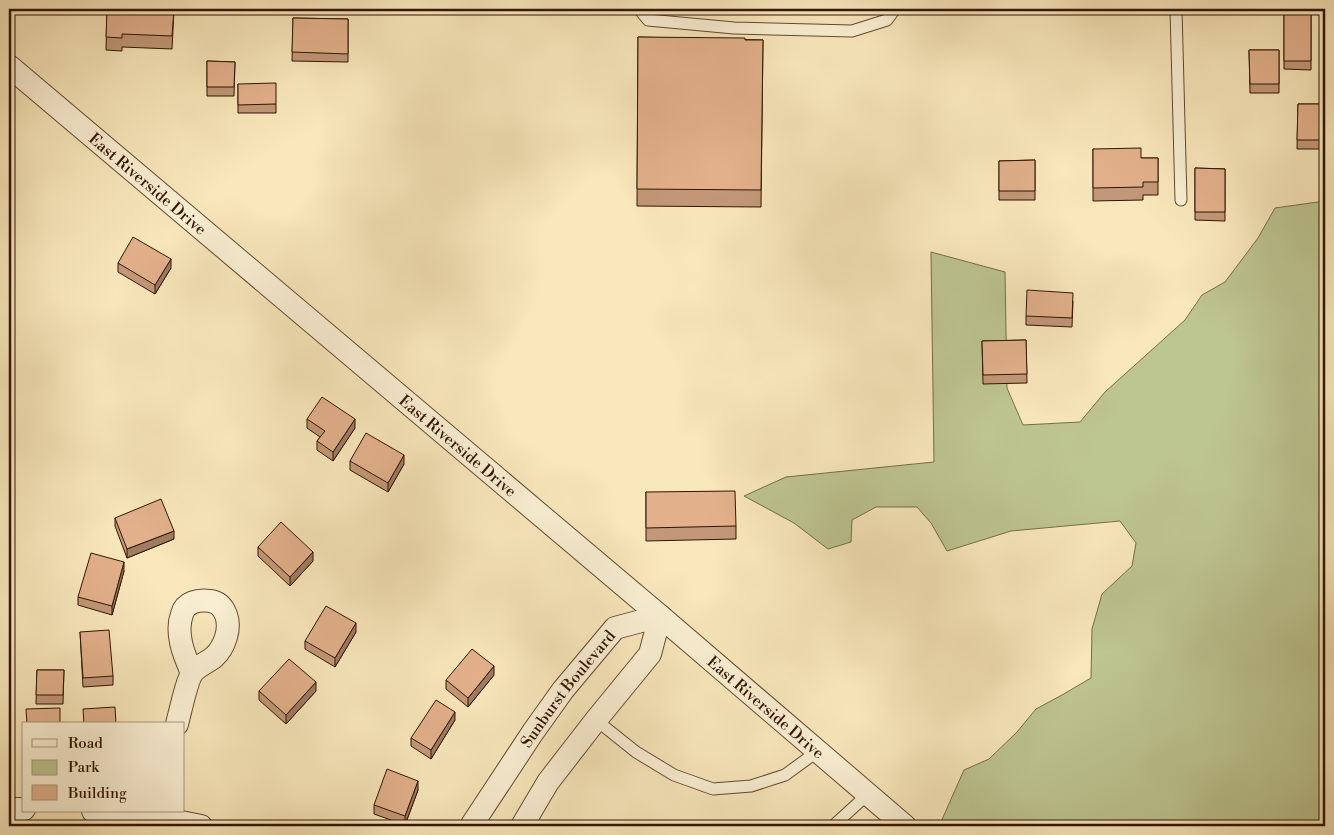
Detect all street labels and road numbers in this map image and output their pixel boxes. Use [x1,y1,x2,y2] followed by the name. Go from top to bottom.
[84,129,210,240] street label: East Riverside Drive
[395,391,520,502] street label: East Riverside Drive
[517,626,620,752] street label: Sunburst Boulevard
[703,652,828,763] street label: East Riverside Drive

